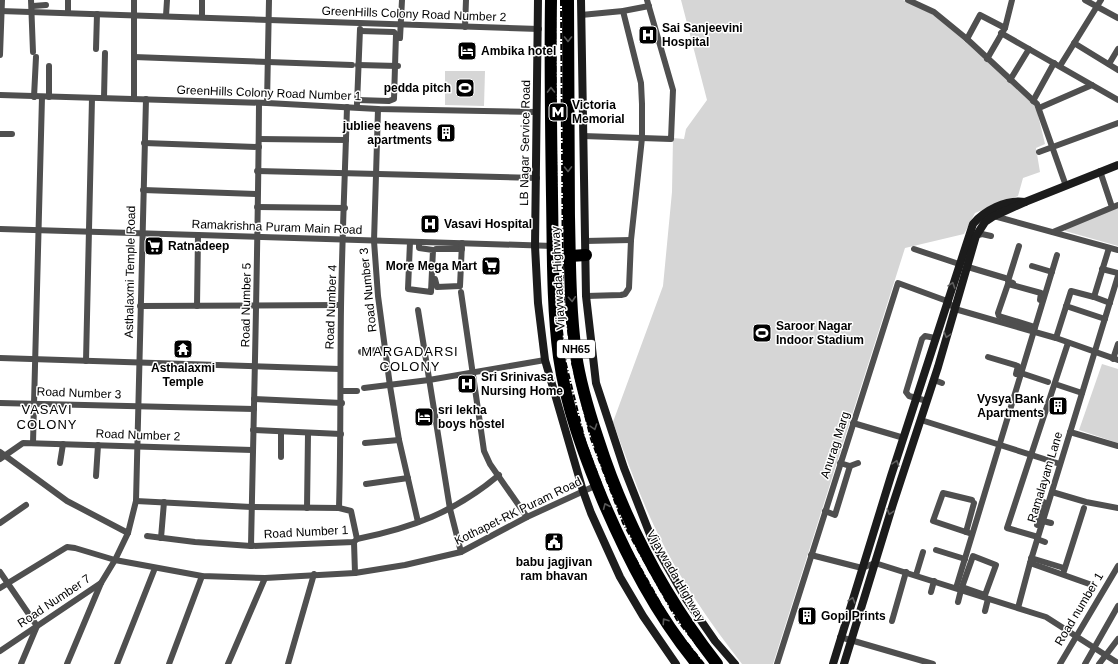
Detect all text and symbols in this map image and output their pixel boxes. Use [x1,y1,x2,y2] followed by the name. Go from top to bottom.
[321,4,507,24] street label: GreenHills Colony Road Number 2
[662,21,743,49] place label: Sai Sanjeevini Hospital
[637,24,659,46] hospital icon: Sai Sanjeevini Hospital
[564,36,572,42] one-way arrow
[456,40,478,62] hotel icon: Ambika hotel
[481,44,556,58] place label: Ambika hotel
[454,77,476,99] sports icon: pedda pitch
[517,80,533,206] street label: LB Nagar Service Road
[384,81,451,95] place label: pedda pitch
[176,83,362,103] street label: GreenHills Colony Road Number 1
[547,87,555,93] one-way arrow
[572,98,625,126] place label: Victoria Memorial
[547,101,569,123] metro station icon: Victoria Memorial
[342,119,432,147] place label: jubliee heavens apartments
[435,122,457,144] building icon: jubliee heavens apartments
[564,166,572,172] one-way arrow
[122,206,138,338] street label: Asthalaxmi Temple Road
[419,213,441,235] hospital icon: Vasavi Hospital
[191,217,363,237] street label: Ramakrishna Puram Main Road
[444,217,532,231] place label: Vasavi Hospital
[548,226,568,330] street label: Vijaywada Highway
[143,235,165,257] supermarket icon: Ratnadeep
[168,239,229,253] place label: Ratnadeep
[357,247,379,333] street label: Road Number 3
[480,255,502,277] supermarket icon: More Mega Mart
[386,259,477,273] place label: More Mega Mart
[238,262,254,347] street label: Road Number 5
[323,264,339,350] street label: Road Number 4
[947,282,956,289] one-way arrow
[567,296,576,302] one-way arrow
[776,319,864,347] place label: Saroor Nagar Indoor Stadium
[751,322,773,344] sports icon: Saroor Nagar Indoor Stadium
[943,331,952,338] one-way arrow
[172,338,194,360] temple icon: Asthalaxmi Temple
[557,340,595,358] road number: NH65
[361,344,459,374] district label: MARGADARSI COLONY
[151,361,215,389] place label: Asthalaxmi Temple
[481,370,563,398] place label: Sri Srinivasa Nursing Home
[456,373,478,395] hospital icon: Sri Srinivasa Nursing Home
[36,385,122,401] street label: Road Number 3
[977,392,1044,420] place label: Vysya Bank Apartments
[1047,395,1069,417] building icon: Vysya Bank Apartments
[17,402,77,432] district label: VASAVI COLONY
[438,403,505,431] place label: sri lekha boys hostel
[413,406,435,428] hotel icon: sri lekha boys hostel
[818,410,852,480] street label: Anurag Marg
[589,423,598,430] one-way arrow
[95,427,181,443] street label: Road Number 2
[1025,430,1066,524] street label: Ramalayam Lane
[891,459,899,466] one-way arrow
[452,474,584,548] street label: Kothapet-RK Puram Road
[602,503,610,510] one-way arrow
[886,508,895,515] one-way arrow
[263,523,349,541] street label: Road Number 1
[644,528,708,624] street label: Vijaywada Highway
[543,531,565,553] public building icon: babu jagjivan ram bhavan
[516,555,592,583] place label: babu jagjivan ram bhavan
[1052,570,1106,648] street label: Road number 1
[15,571,93,630] street label: Road Number 7
[847,596,856,603] one-way arrow
[796,605,818,627] building icon: Gopi Prints
[821,609,886,623] place label: Gopi Prints
[663,619,670,626] one-way arrow

